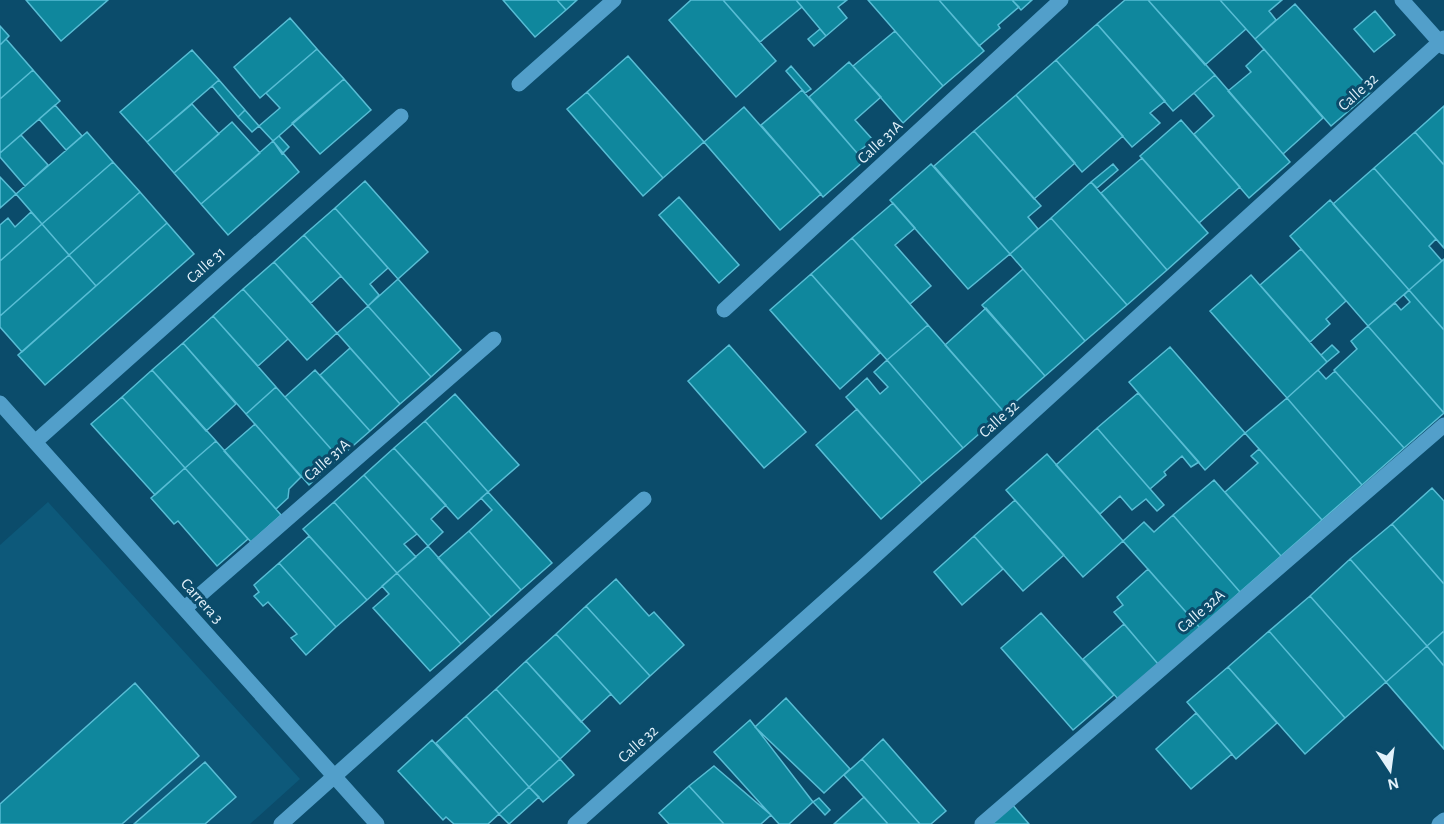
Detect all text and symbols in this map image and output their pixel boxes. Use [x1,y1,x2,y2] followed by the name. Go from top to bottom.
[1335,70,1381,114] street label: Calle 32
[854,117,906,167] street label: Calle 31A
[184,244,228,286] street label: Calle 31
[976,397,1022,441] street label: Calle 32
[301,436,353,484] street label: Calle 31A
[178,575,226,627] street label: Carrera 3
[1174,586,1228,636] street label: Calle 32A
[615,722,661,766] street label: Calle 32
[1360,740,1420,800] north arrow
[1386,775,1400,793] text: N

